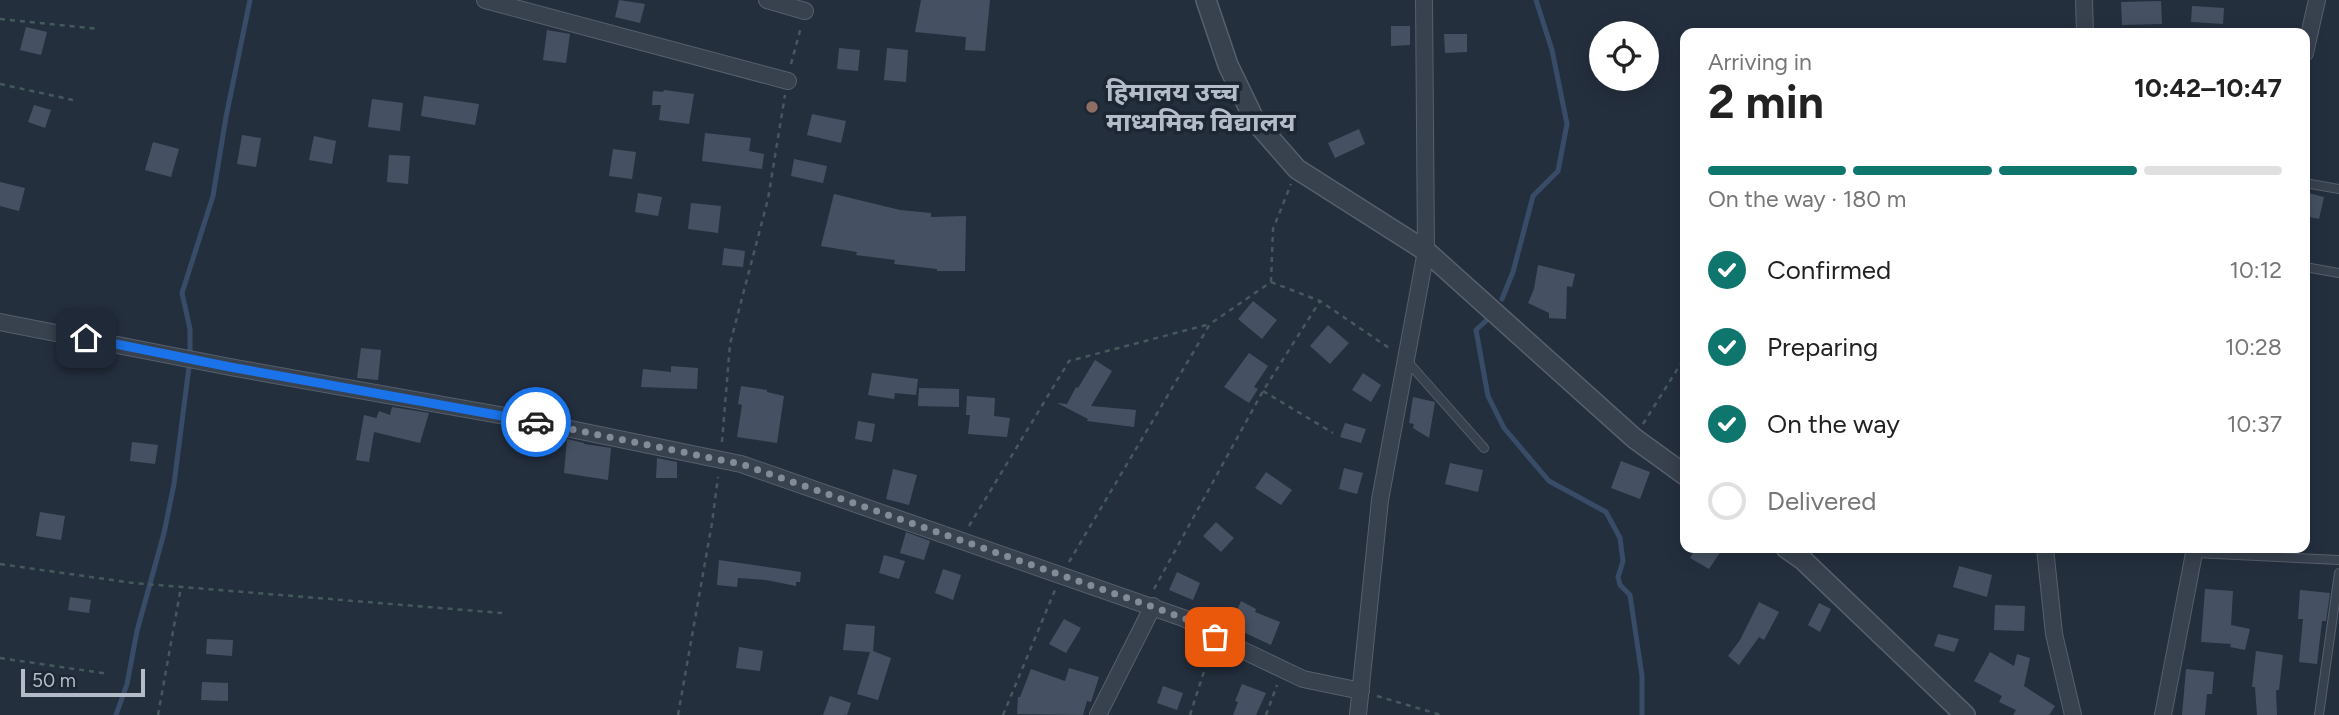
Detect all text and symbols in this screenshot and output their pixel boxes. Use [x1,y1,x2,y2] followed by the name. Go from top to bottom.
[1589,21,1659,91] map controls
[1589,21,1659,91] button: locate
[1708,48,1812,76] text: Arriving in
[2134,72,2282,104] text: 10:42–10:47
[1708,74,1824,130] text: 2 min
[1106,76,1296,138] place label: हिमालय उच्च माध्यमिक विद्यालय
[1084,99,1100,115] marker: हिमालय उच्च माध्यमिक विद्यालय
[1708,185,1906,213] text: On the way · 180 m
[1708,251,1746,289] icon: check
[1767,254,1891,286] text: Confirmed
[2230,256,2282,284] text: 10:12
[56,308,116,368] pin
[67,319,105,357] icon: home
[1708,328,1746,366] icon: check
[1767,331,1878,363] text: Preparing
[2225,333,2282,361] text: 10:28
[501,387,571,457] courier
[517,403,555,441] icon: car
[1708,405,1746,443] icon: check
[1767,408,1900,440] text: On the way
[2227,410,2282,438] text: 10:37
[1767,485,1876,517] text: Delivered
[1185,607,1245,667] pin
[1196,618,1234,656] icon: bag
[21,666,145,698] scale bar
[32,669,76,692] text: 50 m

